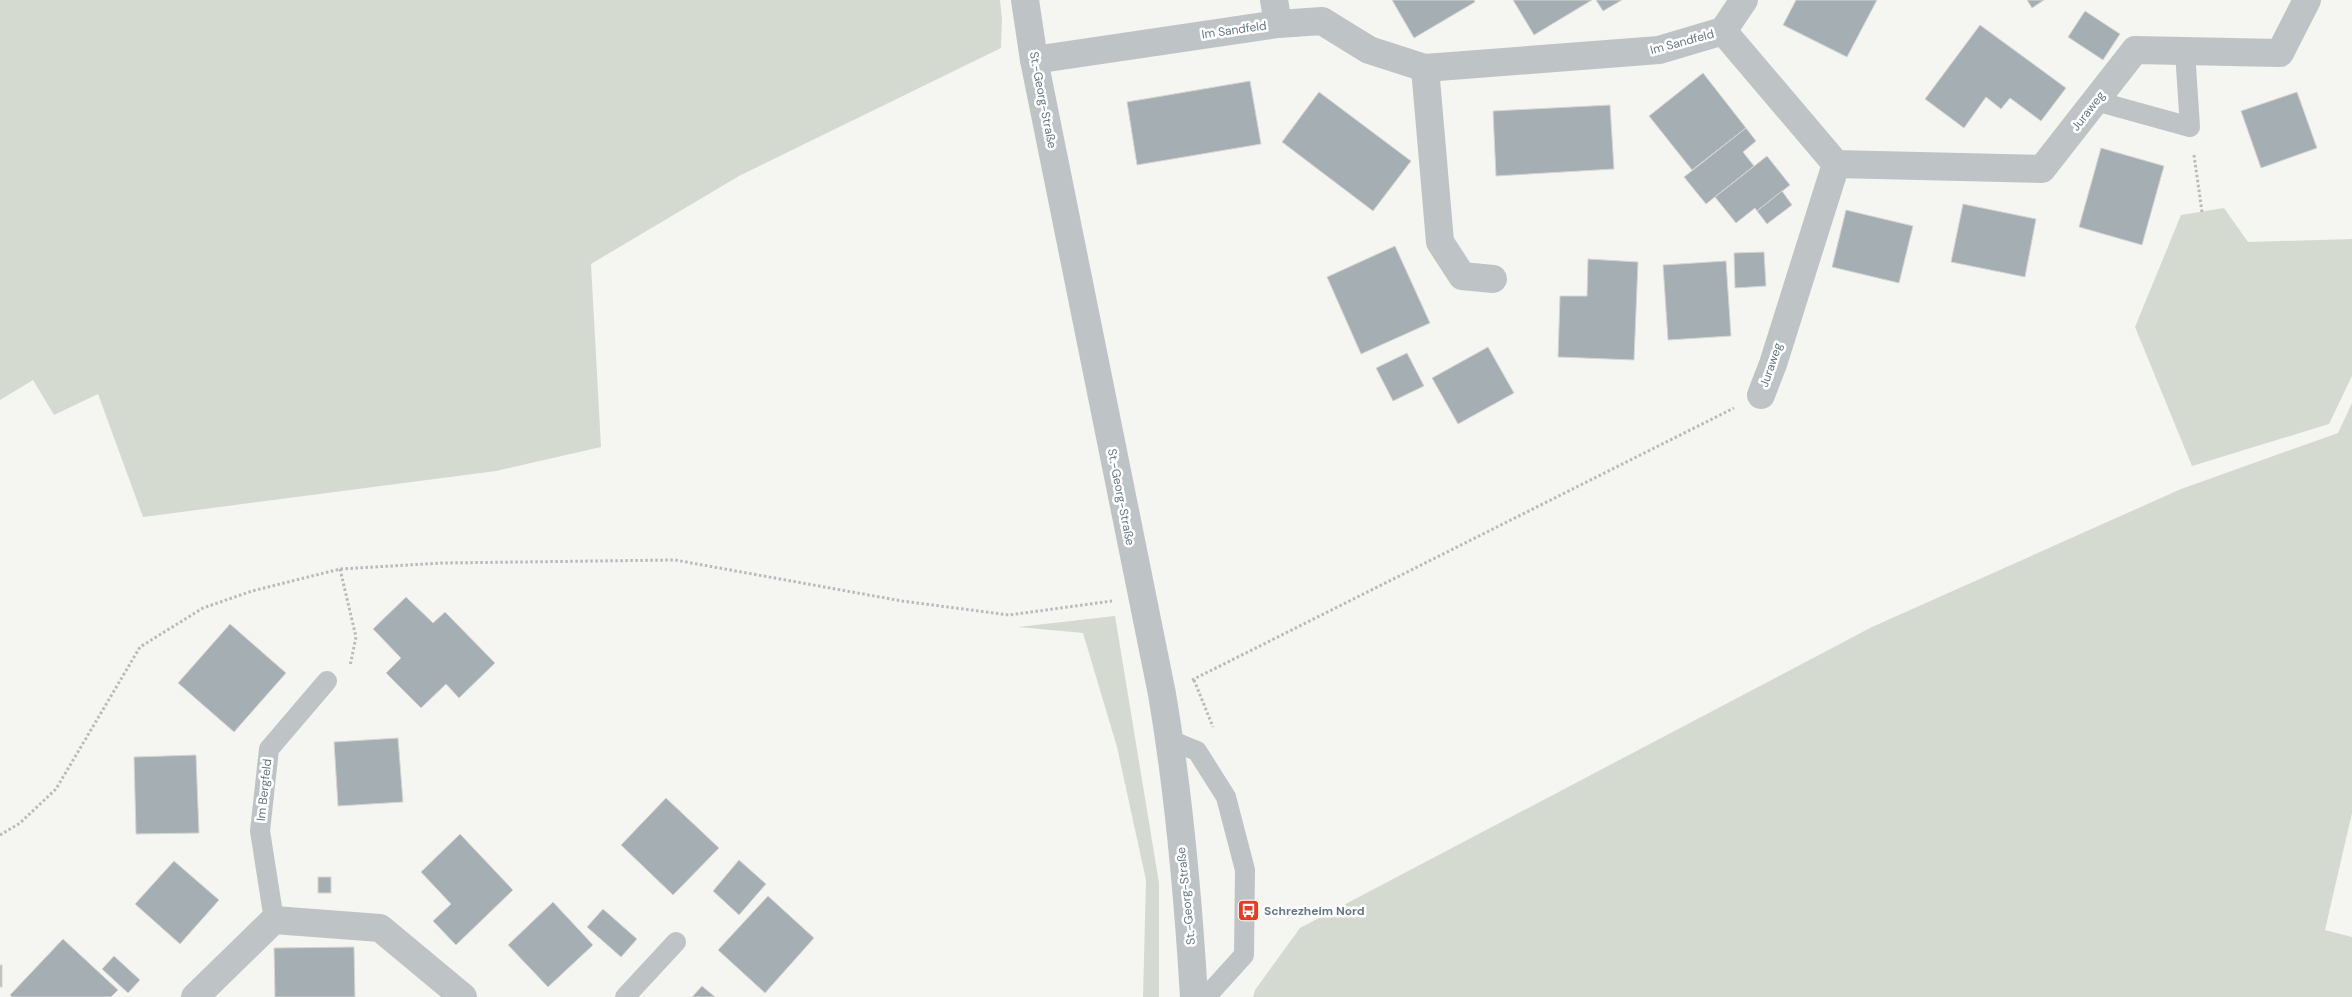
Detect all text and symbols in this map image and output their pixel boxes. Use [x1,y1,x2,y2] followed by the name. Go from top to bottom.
[1200,18,1268,42] street label: Im Sandfeld
[1648,26,1716,58] street label: Im Sandfeld
[1026,50,1060,150] street label: St.-Georg-Straße
[2067,88,2109,134] street label: Juraweg
[1756,340,1786,389] street label: Juraweg
[1104,447,1138,547] street label: St.-Georg-Straße
[253,758,275,822] street label: Im Bergfeld
[1173,846,1199,946] street label: St.-Georg-Straße
[1236,899,1260,923] bus stop icon: Schrezheim Nord
[1264,903,1365,919] place label: Schrezheim Nord

